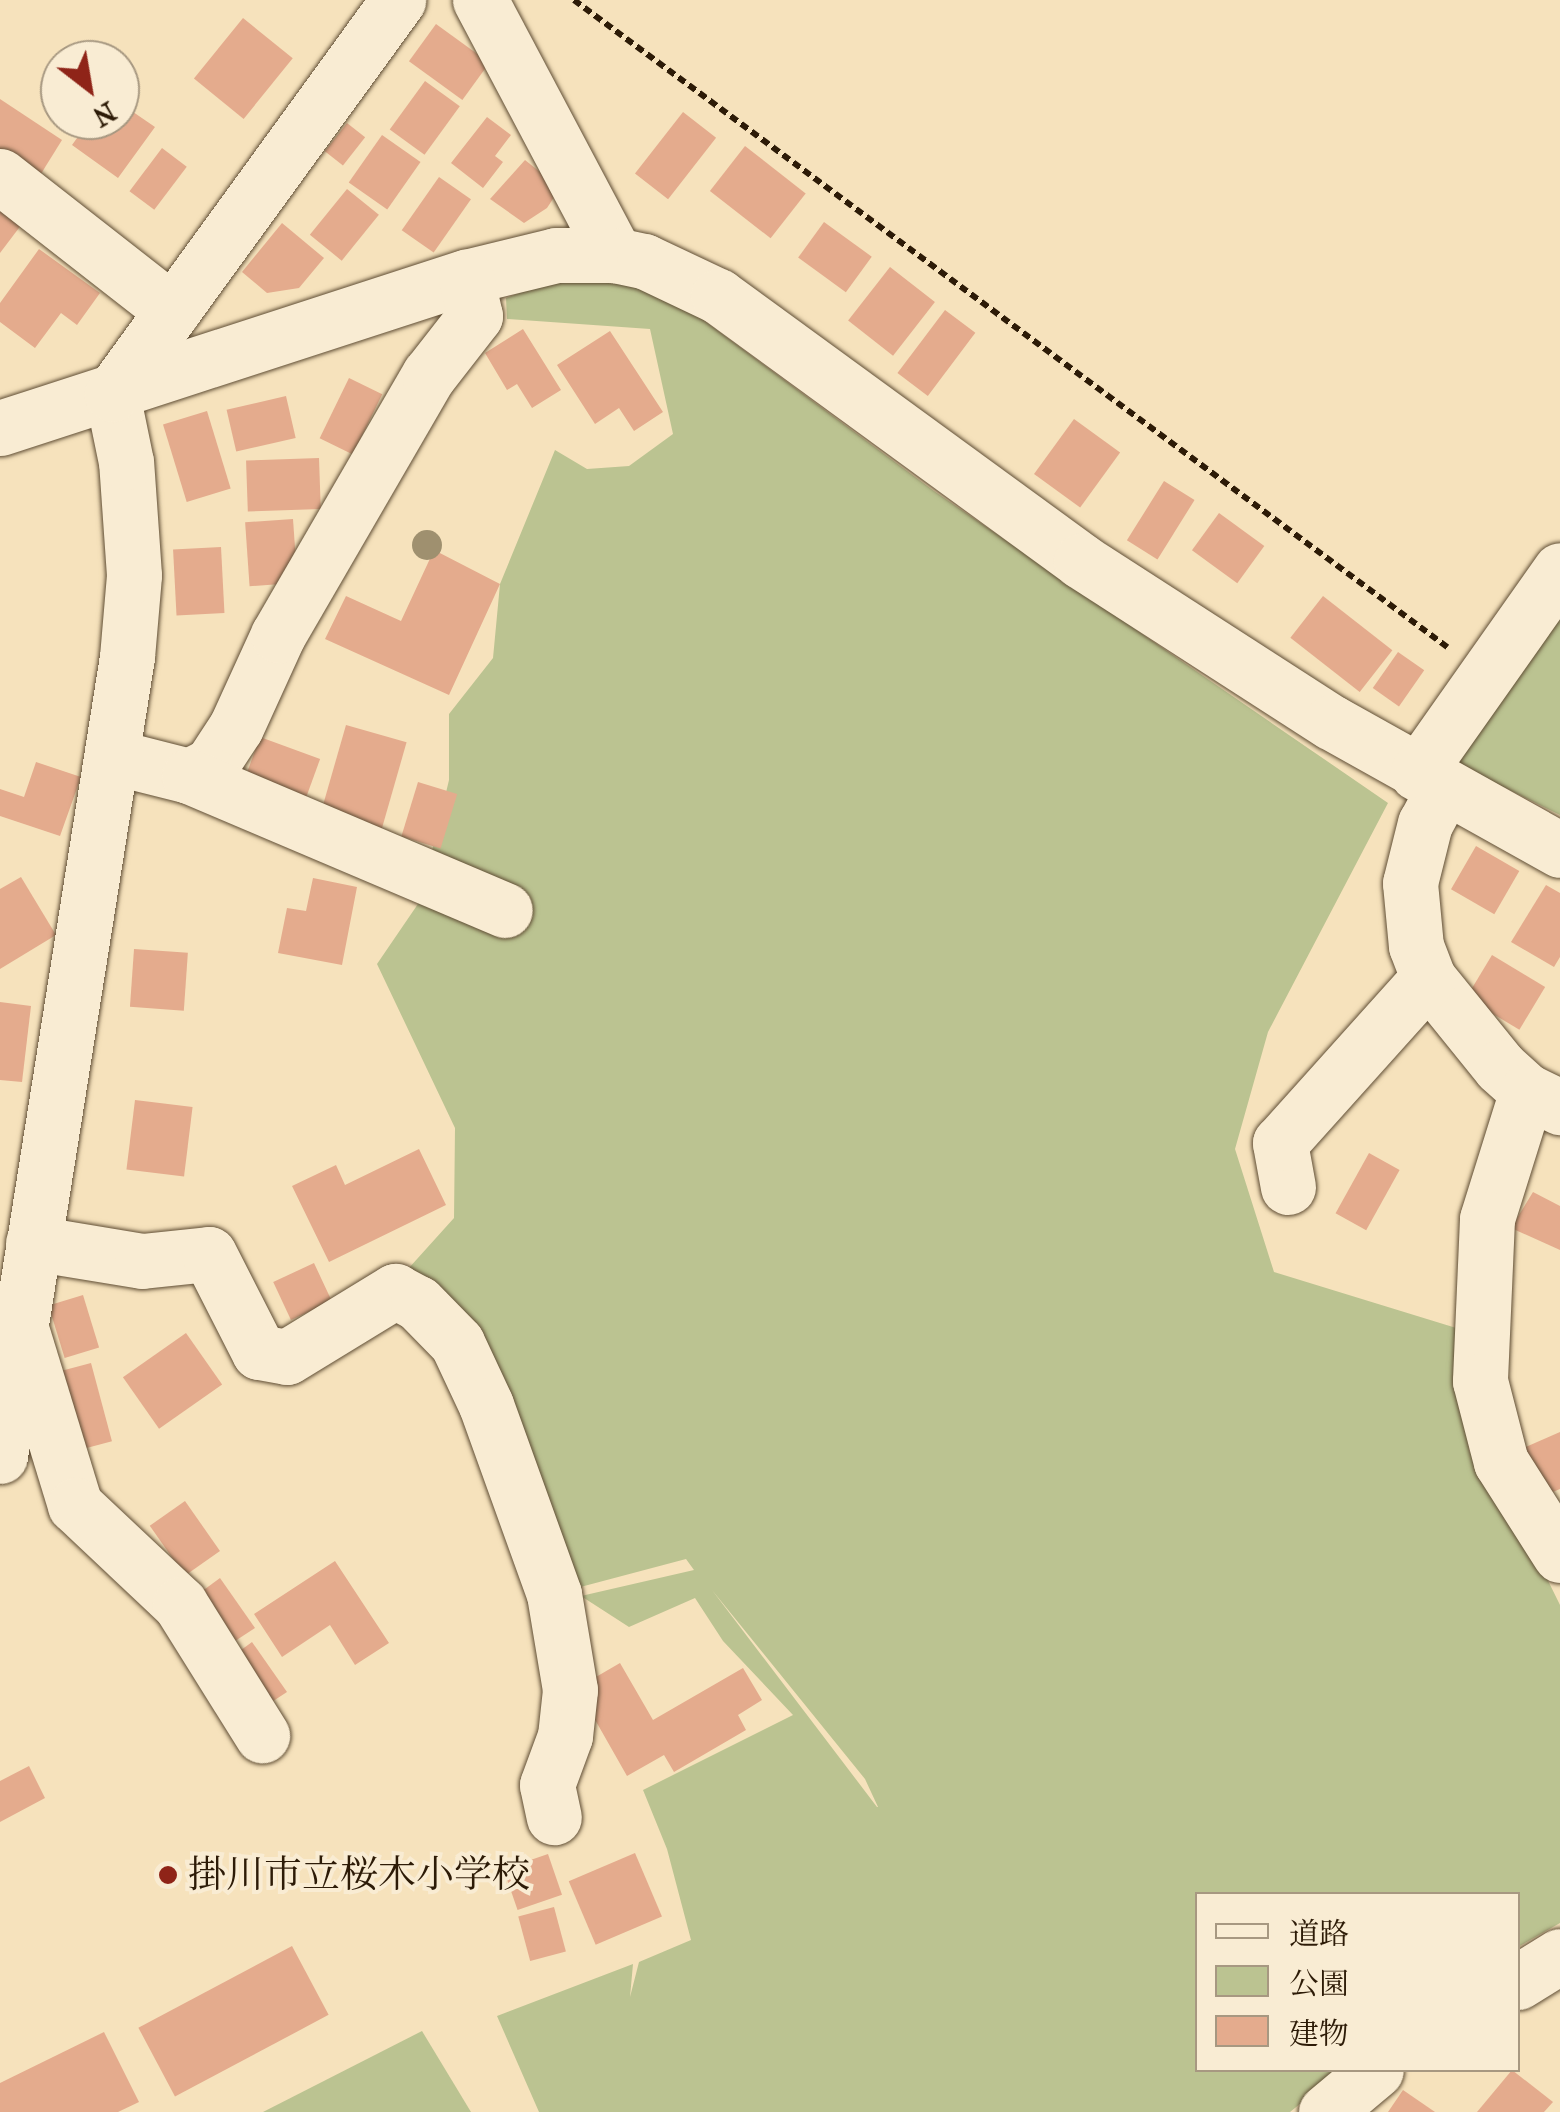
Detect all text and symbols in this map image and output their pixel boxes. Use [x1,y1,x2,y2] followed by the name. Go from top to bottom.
[40,40,140,140] north arrow
[87,95,122,134] text: N
[188,1852,530,1898] place label: 掛川市立桜木小学校
[157,1864,179,1886] marker: 掛川市立桜木小学校
[1195,1892,1520,2072] legend
[1289,1917,1349,1952] text: 道路
[1289,1967,1349,2002] text: 公園
[1289,2017,1349,2052] text: 建物

